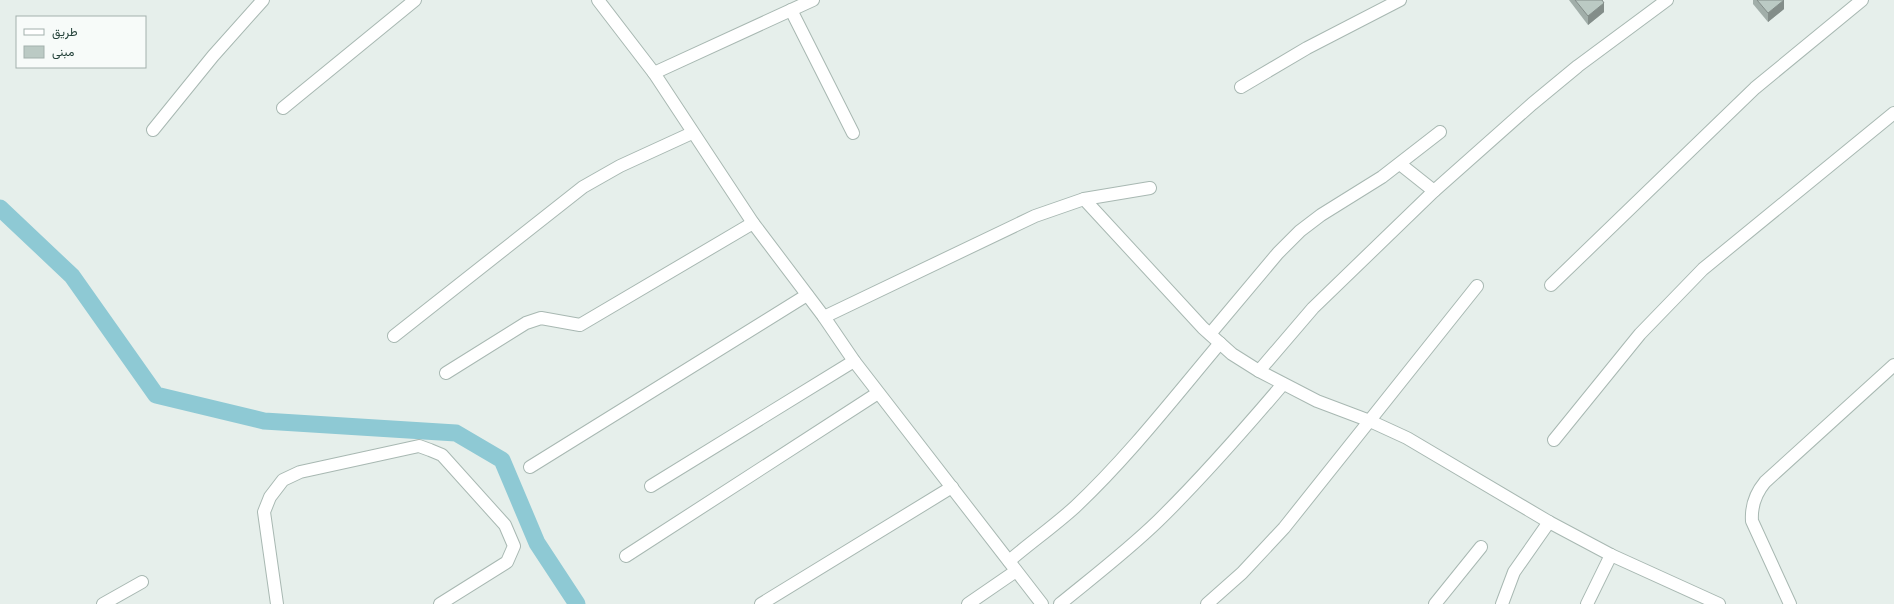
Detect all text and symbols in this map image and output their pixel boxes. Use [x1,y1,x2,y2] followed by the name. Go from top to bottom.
[16,16,146,68] legend
[52,25,78,40] text: طريق
[52,45,74,60] text: مبنى

